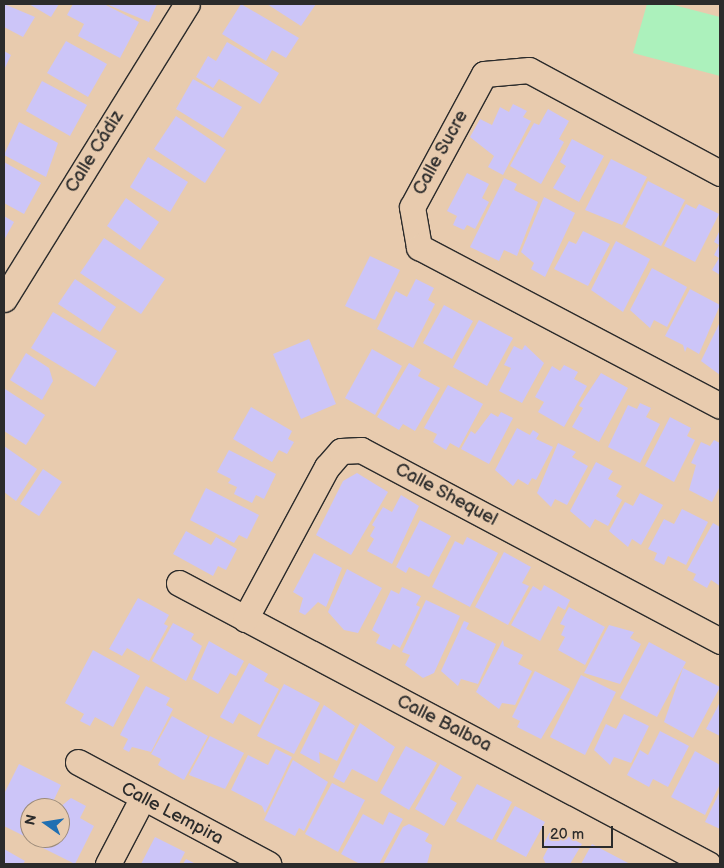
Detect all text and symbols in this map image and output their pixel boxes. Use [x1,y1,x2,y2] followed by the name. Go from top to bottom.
[61,107,129,197] street label: Calle Cádiz
[409,107,473,199] street label: Calle Sucre
[391,459,501,531] street label: Calle Shequel
[393,691,495,757] street label: Calle Balboa
[117,778,227,850] street label: Calle Lempira
[20,798,70,848] north arrow
[21,813,40,827] text: N
[544,816,615,848] scale bar
[550,825,584,844] text: 20 m

